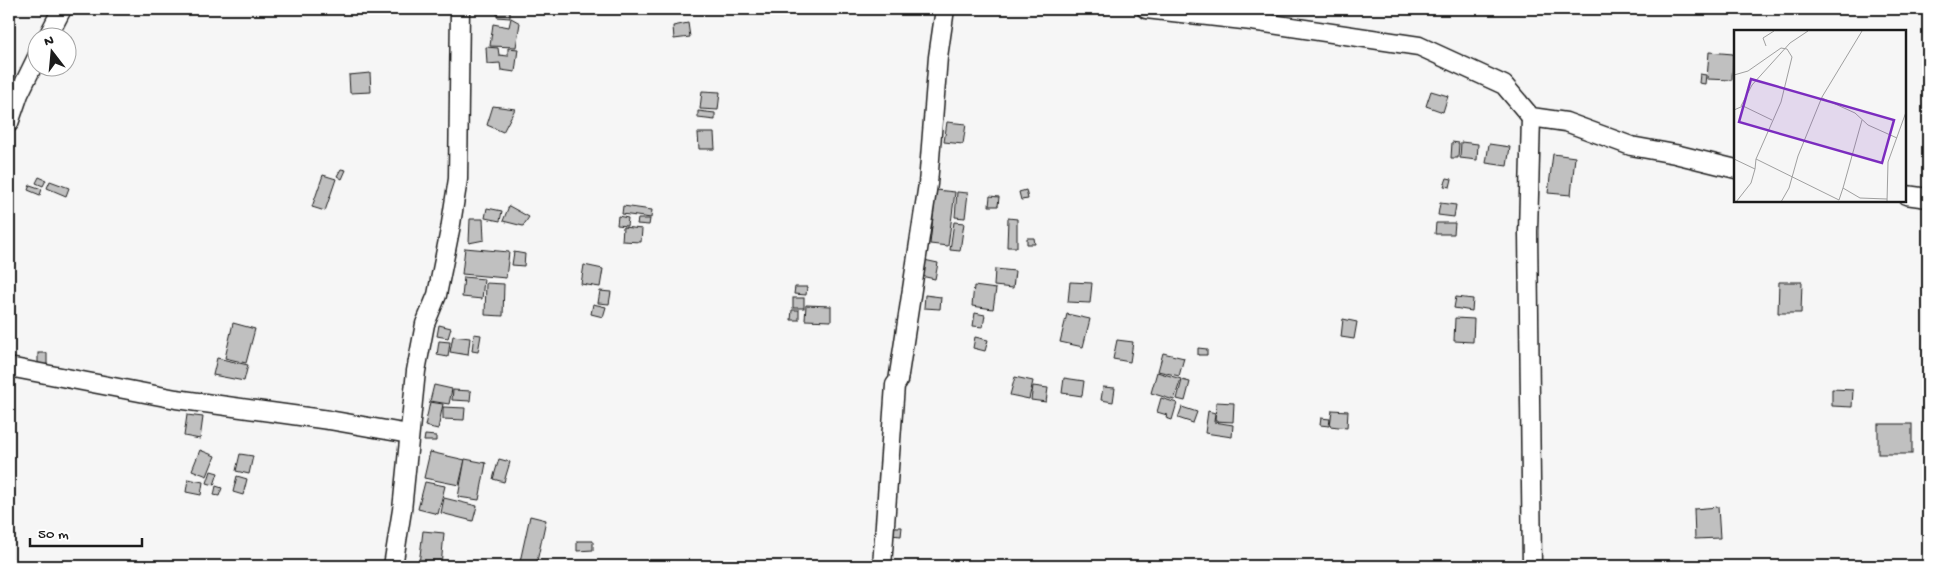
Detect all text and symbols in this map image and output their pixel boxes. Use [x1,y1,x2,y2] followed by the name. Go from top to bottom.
[28,28,78,78] north arrow
[1734,30,1907,202] inset map
[42,32,56,51] text: N
[30,515,142,547] scale bar
[38,526,69,544] text: 50 m

